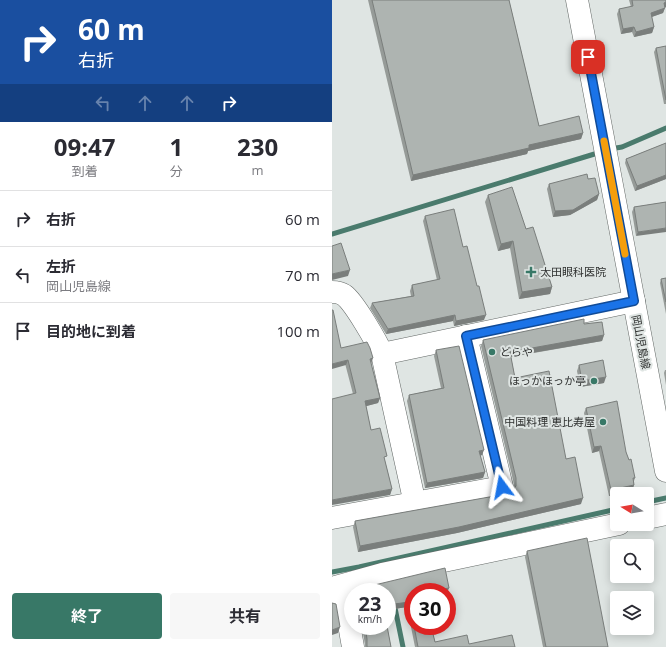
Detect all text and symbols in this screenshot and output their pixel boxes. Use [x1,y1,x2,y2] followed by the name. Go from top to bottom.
[78,10,145,48] text: 60 m
[12,16,64,68] icon: right
[571,40,605,74] pin
[577,46,599,68] icon: arrive
[78,48,114,72] text: 右折
[92,92,114,114] icon: left
[134,92,156,114] icon: ahead
[176,92,198,114] icon: ahead
[218,92,240,114] icon: right
[54,130,116,163] text: 09:47
[169,130,183,163] text: 1
[237,130,278,163] text: 230
[252,161,264,179] text: m
[72,162,98,180] text: 到着
[170,162,183,180] text: 分
[12,208,34,230] icon: right
[46,209,76,229] text: 右折
[285,209,320,229] text: 60 m
[46,256,76,276] text: 左折
[12,264,34,286] icon: left
[540,264,606,279] place label: 太田眼科医院
[285,265,320,285] text: 70 m
[525,266,537,278] marker: 太田眼科医院
[46,277,111,295] text: 岡山児島線
[629,313,654,370] street label: 岡山児島線
[12,320,34,342] icon: arrive
[46,321,136,341] text: 目的地に到着
[276,321,320,341] text: 100 m
[500,344,533,359] place label: どらや
[487,347,497,357] marker: どらや
[509,373,586,388] place label: ほっかほっか亭
[589,376,599,386] marker: ほっかほっか亭
[504,414,595,429] place label: 中国料理 恵比寿屋
[598,417,608,427] marker: 中国料理 恵比寿屋
[481,466,523,508] position arrow
[610,487,654,531] north arrow
[610,487,654,635] map controls
[610,539,654,583] button: search
[404,583,456,635] speed limit sign: 30
[359,590,381,617] text: 23
[610,591,654,635] button: layers
[12,593,162,639] button: 終了
[170,593,320,639] button: 共有
[358,612,382,626] text: km/h

